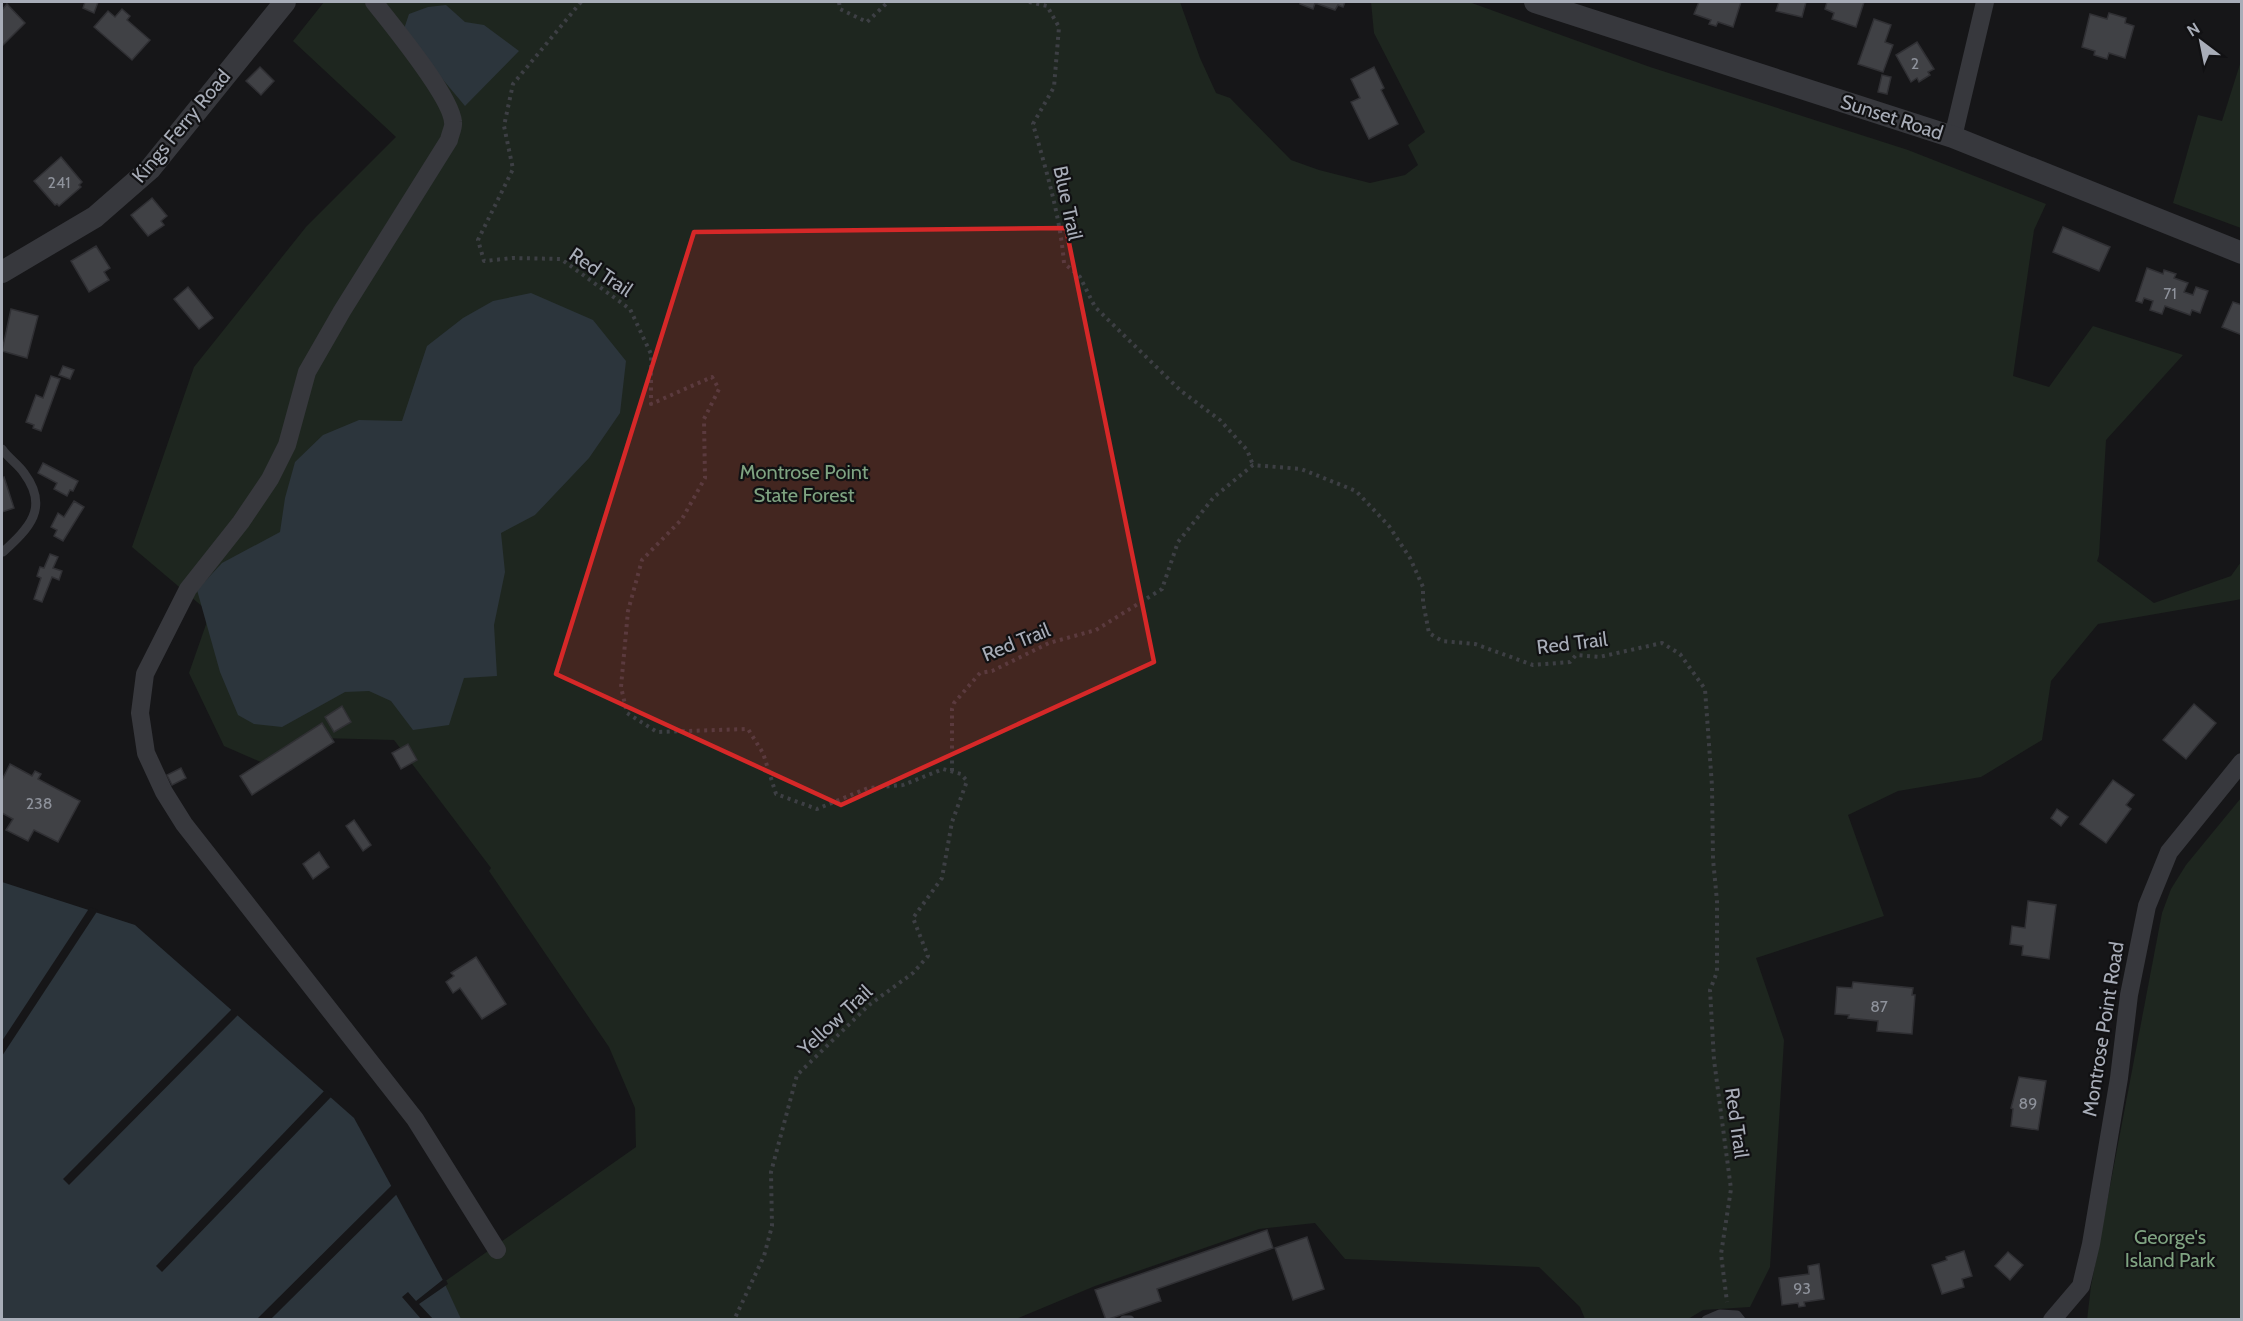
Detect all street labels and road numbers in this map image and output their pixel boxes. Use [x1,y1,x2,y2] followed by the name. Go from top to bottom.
[127,65,235,187] street label: Kings Ferry Road
[1838,89,1946,145] street label: Sunset Road
[1048,164,1088,243] street label: Blue Trail
[565,242,637,302] street label: Red Trail
[979,617,1054,666] street label: Red Trail
[1535,627,1609,659] street label: Red Trail
[2077,940,2129,1118] street label: Montrose Point Road
[792,979,877,1061] street label: Yellow Trail
[1720,1086,1754,1160] street label: Red Trail

